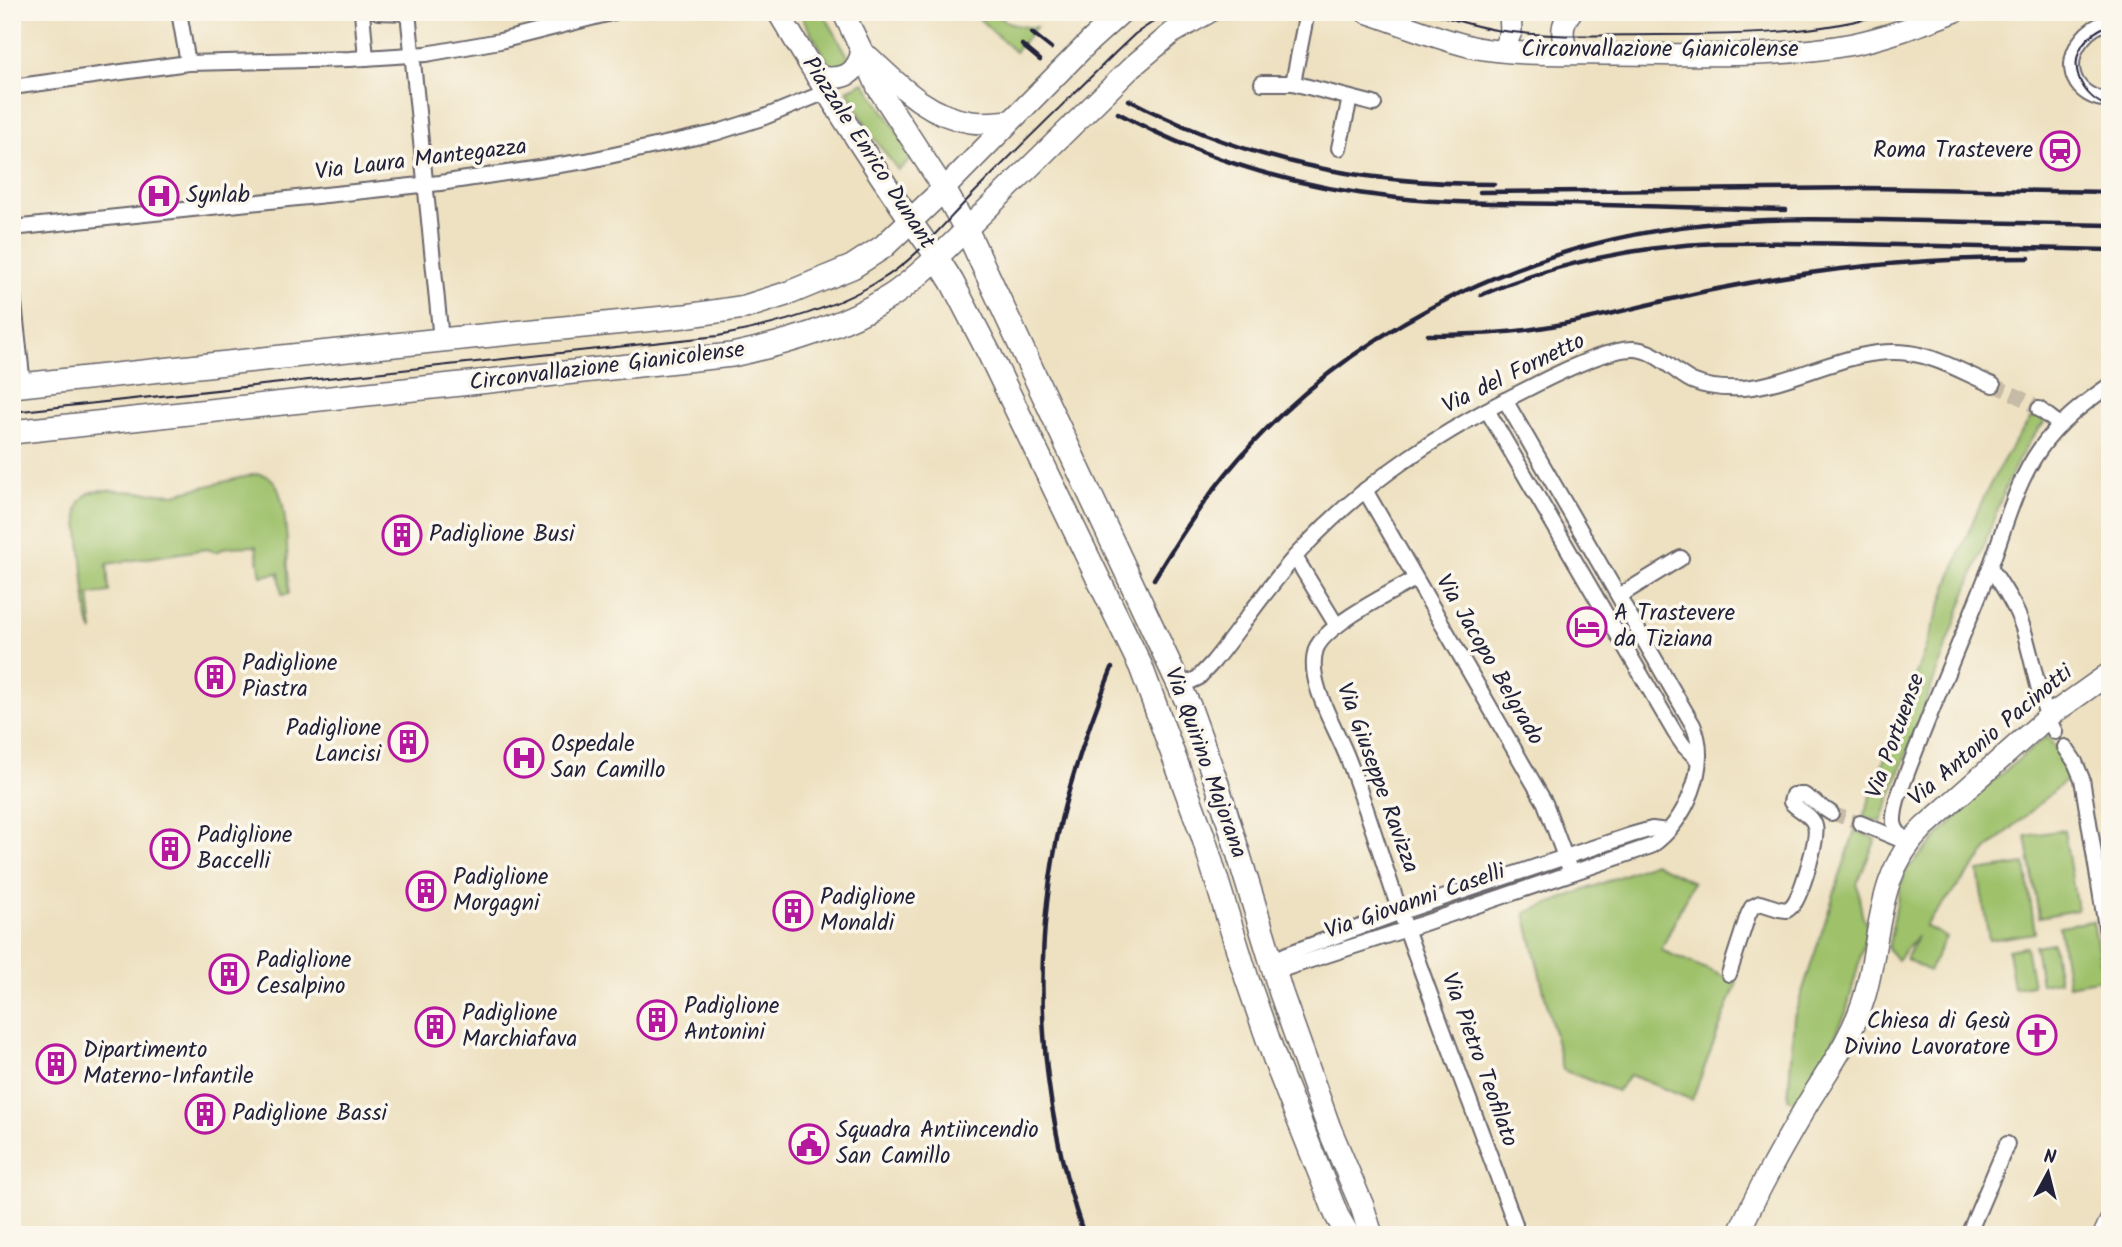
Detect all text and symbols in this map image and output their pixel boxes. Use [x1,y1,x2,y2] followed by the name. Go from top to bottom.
[1521,32,1799,68] street label: Circonvallazione Gianicolense
[792,49,945,258] street label: Piazzale Enrico Dunant
[313,129,529,191] street label: Via Laura Mantegazza
[2039,130,2081,172] station icon: Roma Trastevere
[1873,133,2033,169] place label: Roma Trastevere
[138,175,180,217] hospital icon: Synlab
[186,178,250,214] place label: Synlab
[1436,324,1592,424] street label: Via del Fornetto
[467,332,747,402] street label: Circonvallazione Gianicolense
[381,514,423,556] building icon: Padiglione Busi
[429,517,576,553] place label: Padiglione Busi
[1425,568,1553,752] street label: Via Jacopo Belgrado
[1614,596,1735,658] place label: A Trastevere da Tiziana
[1566,606,1608,648] hotel icon: A Trastevere da Tiziana
[242,646,337,708] place label: Padiglione Piastra
[1901,655,2082,816] street label: Via Antonio Pacinotti
[194,656,236,698] building icon: Padiglione Piastra
[1154,663,1256,863] street label: Via Quirino Majorana
[1857,668,1935,804] street label: Via Portuense
[1326,678,1428,878] street label: Via Giuseppe Ravizza
[286,711,383,773] place label: Padiglione Lancisi
[387,721,429,763] building icon: Padiglione Lancisi
[551,727,666,789] place label: Ospedale San Camillo
[503,737,545,779] hospital icon: Ospedale San Camillo
[197,818,292,880] place label: Padiglione Baccelli
[149,828,191,870] building icon: Padiglione Baccelli
[1320,854,1512,950] street label: Via Giovanni Caselli
[453,860,548,922] place label: Padiglione Morgagni
[405,870,447,912] building icon: Padiglione Morgagni
[820,880,915,942] place label: Padiglione Monaldi
[772,890,814,932] building icon: Padiglione Monaldi
[256,943,351,1005] place label: Padiglione Cesalpino
[208,953,250,995] building icon: Padiglione Cesalpino
[1431,968,1527,1152] street label: Via Pietro Teofilato
[684,989,779,1051] place label: Padiglione Antonini
[462,996,577,1058] place label: Padiglione Marchiafava
[636,999,678,1041] building icon: Padiglione Antonini
[1843,1004,2010,1066] place label: Chiesa di Gesù Divino Lavoratore
[414,1006,456,1048] building icon: Padiglione Marchiafava
[2016,1014,2058,1056] church icon: Chiesa di Gesù Divino Lavoratore
[83,1033,253,1095] place label: Dipartimento Materno-Infantile
[35,1043,77,1085] building icon: Dipartimento Materno-Infantile
[184,1093,226,1135] building icon: Padiglione Bassi
[232,1096,389,1132] place label: Padiglione Bassi
[836,1113,1039,1175] place label: Squadra Antiincendio San Camillo
[788,1123,830,1165] public building icon: Squadra Antiincendio San Camillo
[2014,1138,2084,1208] north arrow
[2042,1142,2058,1174] text: N

